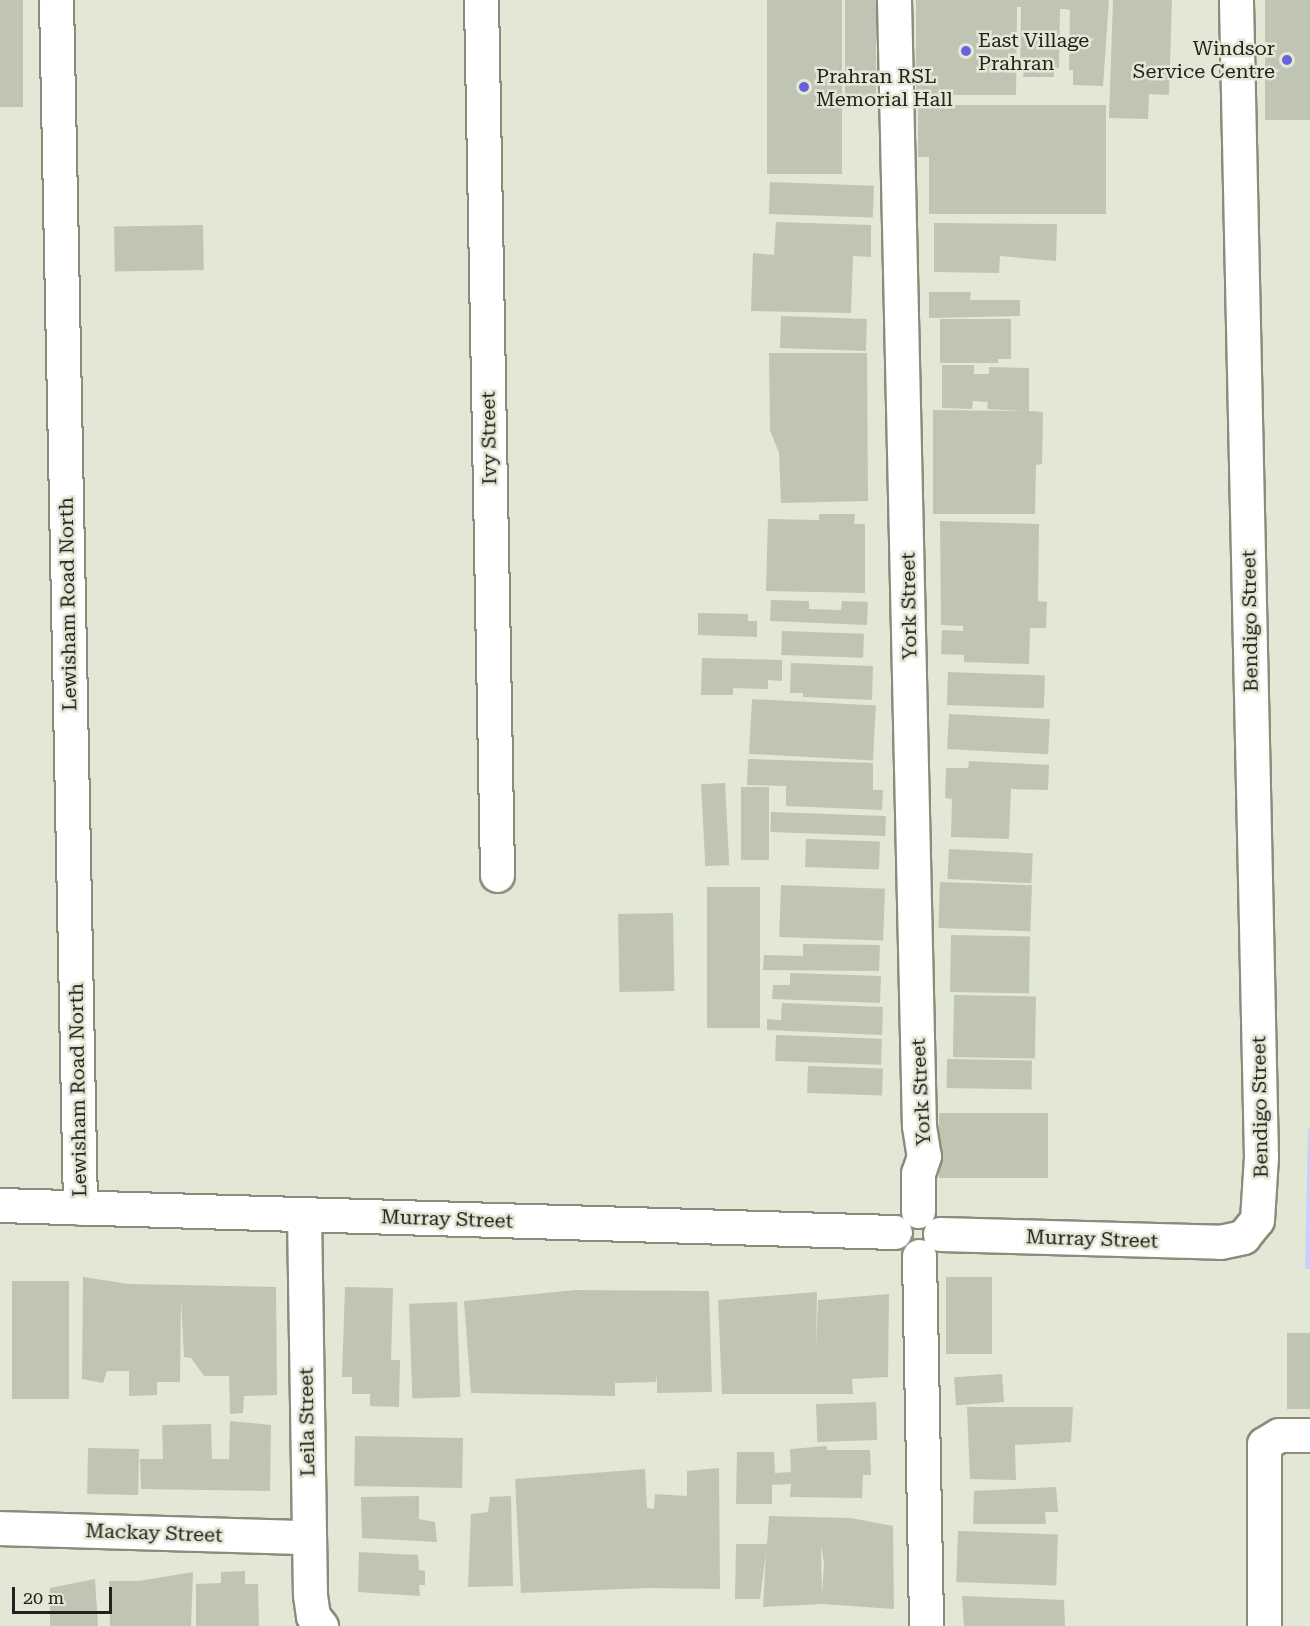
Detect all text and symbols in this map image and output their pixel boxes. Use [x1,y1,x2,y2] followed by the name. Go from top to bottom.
[978,28,1089,75] place label: East Village Prahran
[1133,36,1275,83] place label: Windsor Service Centre
[959,44,973,58] marker: East Village Prahran
[1280,53,1294,67] marker: Windsor Service Centre
[816,64,953,111] place label: Prahran RSL Memorial Hall
[797,80,811,94] marker: Prahran RSL Memorial Hall
[476,391,502,485] street label: Ivy Street
[54,497,82,711] street label: Lewisham Road North
[1237,550,1263,692] street label: Bendigo Street
[896,552,922,660] street label: York Street
[64,983,92,1197] street label: Lewisham Road North
[1247,1036,1273,1178] street label: Bendigo Street
[906,1038,936,1146] street label: York Street
[380,1205,514,1233] street label: Murray Street
[1025,1225,1159,1253] street label: Murray Street
[294,1367,320,1477] street label: Leila Street
[85,1519,223,1547] street label: Mackay Street
[15,1575,116,1613] scale bar
[23,1587,64,1608] text: 20 m

